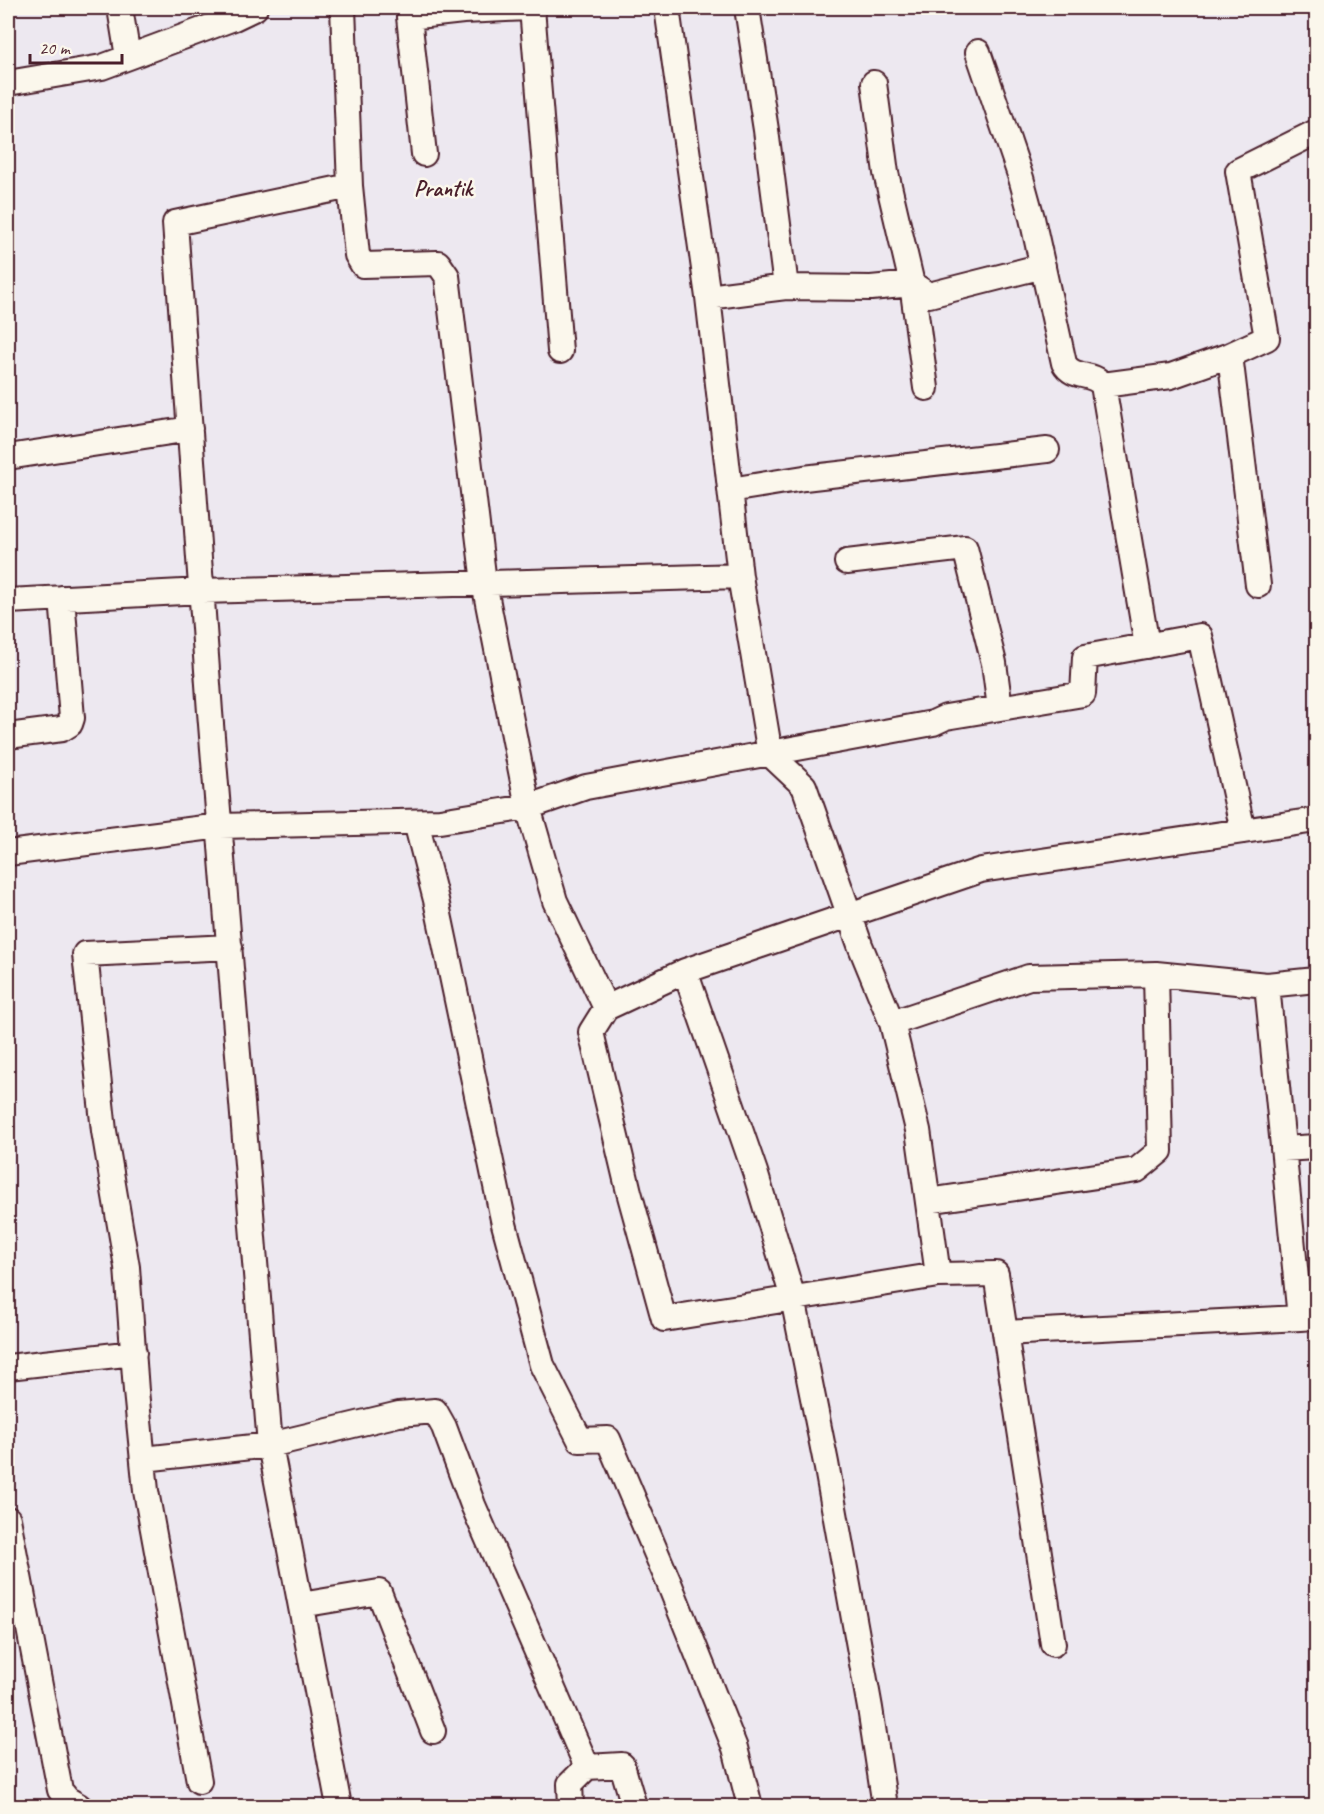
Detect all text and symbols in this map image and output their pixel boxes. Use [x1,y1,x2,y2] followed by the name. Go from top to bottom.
[30,27,122,65] scale bar
[39,37,72,59] text: 20 m
[414,175,474,203] district label: Prantik

